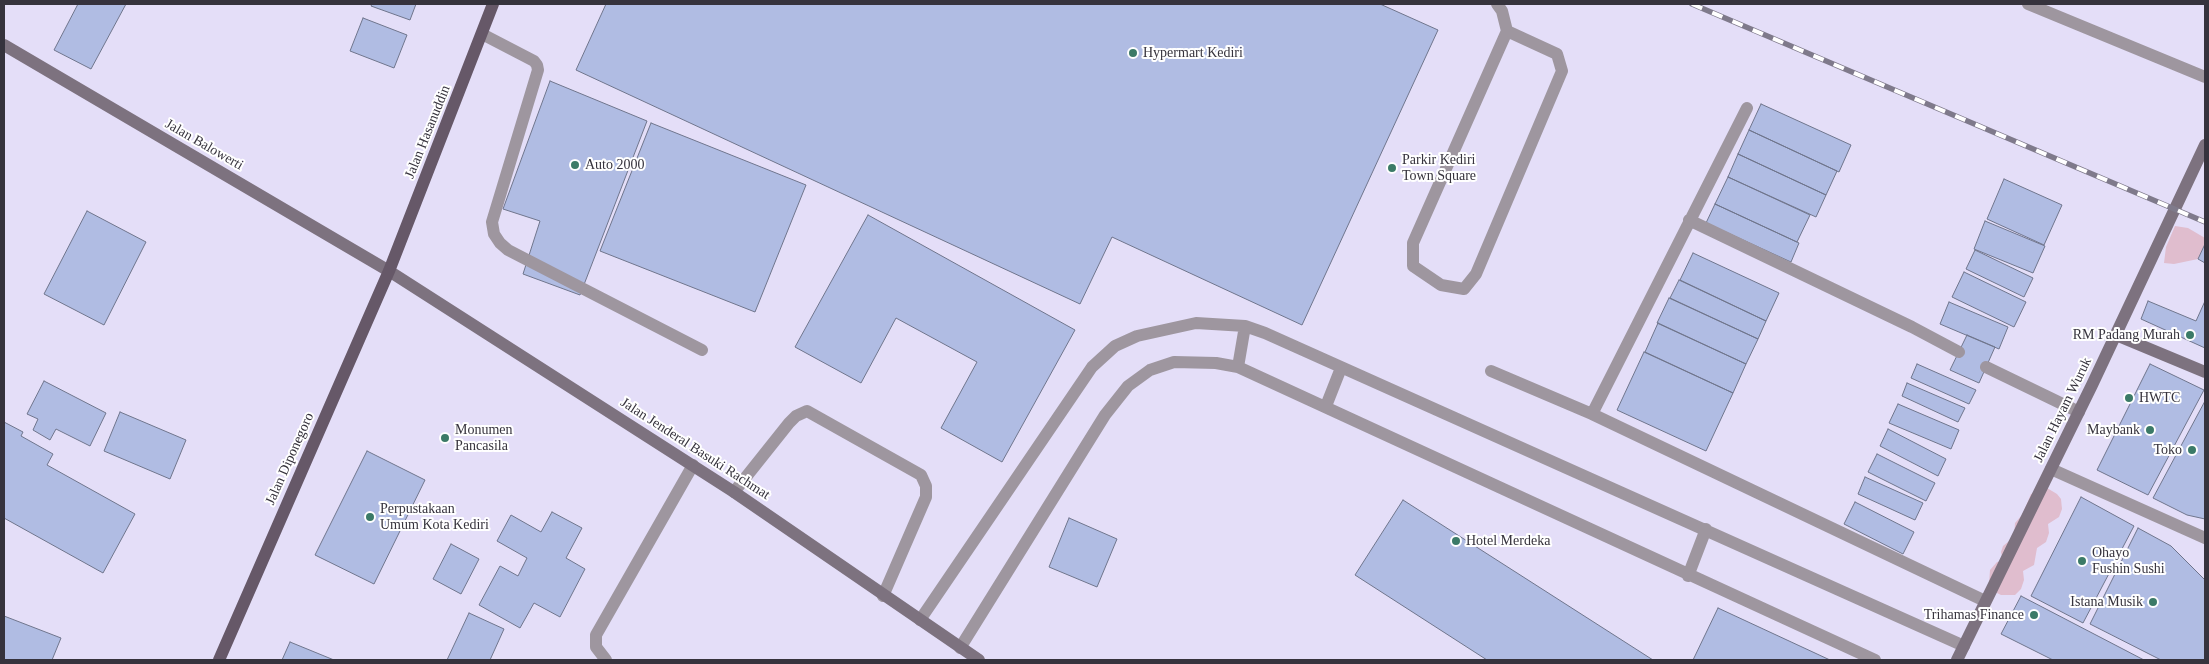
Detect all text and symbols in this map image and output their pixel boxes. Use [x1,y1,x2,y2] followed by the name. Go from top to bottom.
[1143,45,1243,61] place label: Hypermart Kediri
[1127,47,1139,59] marker: Hypermart Kediri
[402,83,454,181] street label: Jalan Hasanuddin
[162,116,246,174] street label: Jalan Balowerti
[1402,152,1476,184] place label: Parkir Kediri Town Square
[585,157,644,173] place label: Auto 2000
[569,159,581,171] marker: Auto 2000
[1386,162,1398,174] marker: Parkir Kediri Town Square
[2073,327,2180,343] place label: RM Padang Murah
[2184,329,2196,341] marker: RM Padang Murah
[2030,355,2096,465] street label: Jalan Hayam Wuruk
[2139,390,2180,406] place label: HWTC
[2123,392,2135,404] marker: HWTC
[617,394,773,504] street label: Jalan Jenderal Basuki Rachmat
[262,410,318,508] street label: Jalan Diponegoro
[455,422,513,454] place label: Monumen Pancasila
[2087,422,2140,438] place label: Maybank
[2144,424,2156,436] marker: Maybank
[439,432,451,444] marker: Monumen Pancasila
[2153,442,2182,458] place label: Toko
[2186,444,2198,456] marker: Toko
[380,501,489,534] place label: Perpustakaan Umum Kota Kediri
[364,511,376,523] marker: Perpustakaan Umum Kota Kediri
[1466,533,1550,549] place label: Hotel Merdeka
[1450,535,1462,547] marker: Hotel Merdeka
[2092,545,2165,578] place label: Ohayo Fushin Sushi
[2076,555,2088,567] marker: Ohayo Fushin Sushi
[2070,594,2143,610] place label: Istana Musik
[2147,596,2159,608] marker: Istana Musik
[1924,607,2024,623] place label: Trihamas Finance
[2028,609,2040,621] marker: Trihamas Finance

